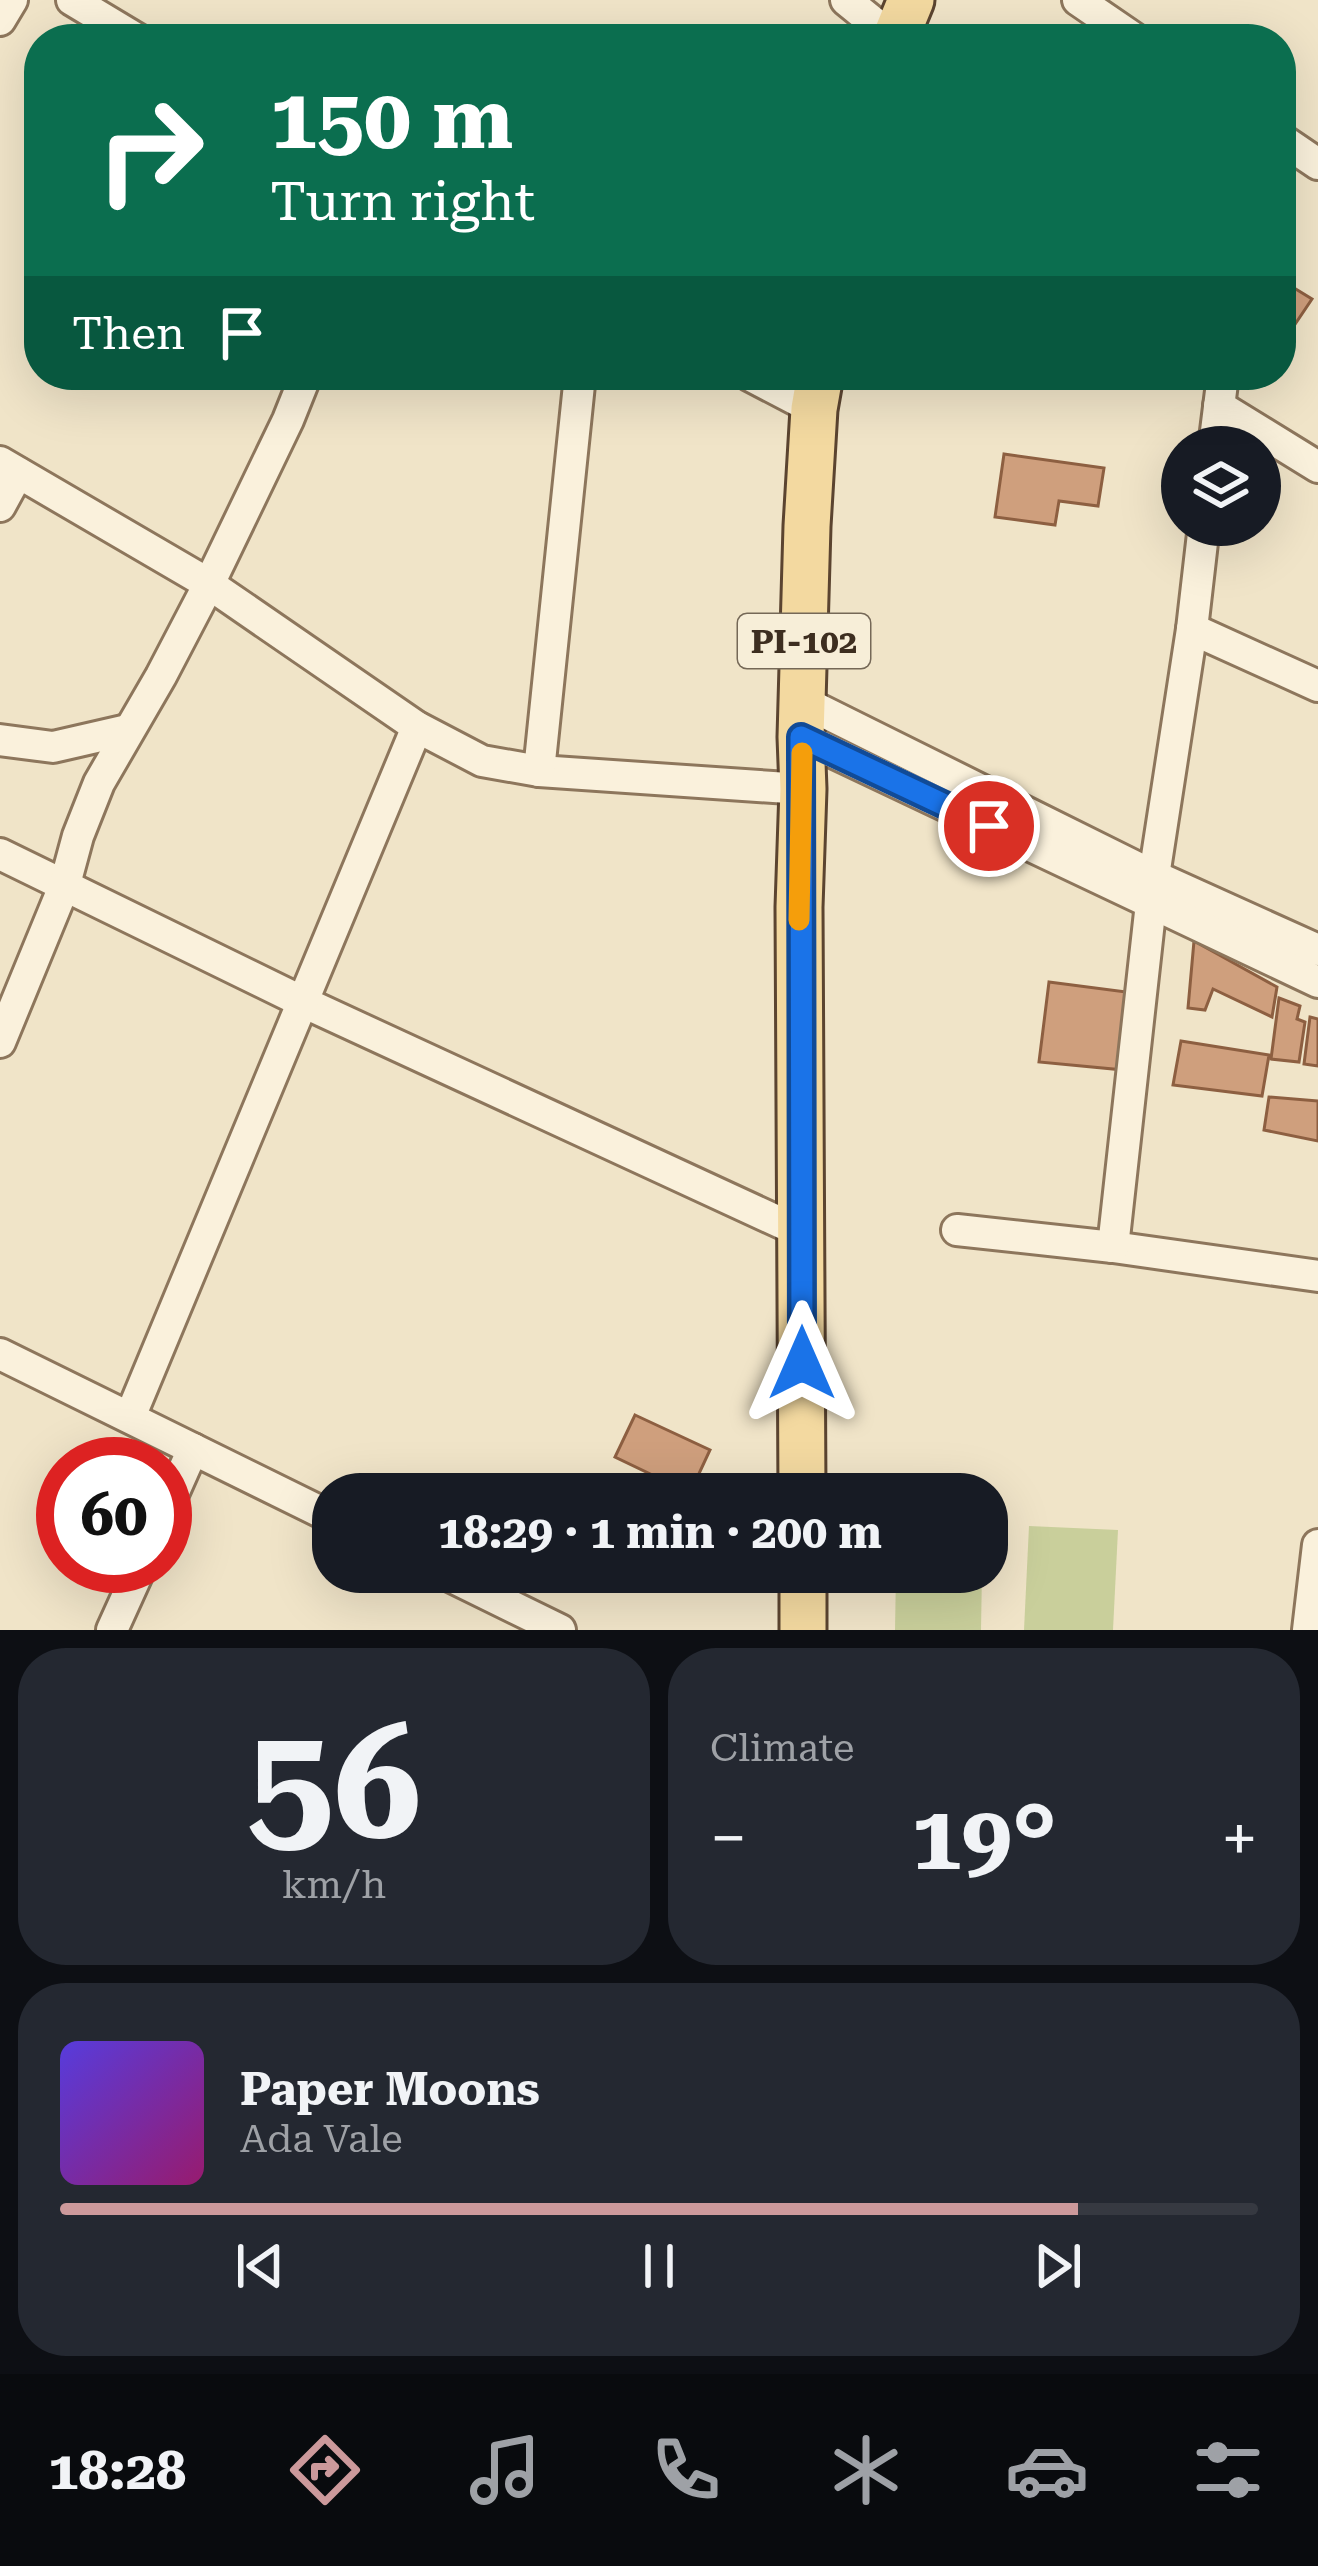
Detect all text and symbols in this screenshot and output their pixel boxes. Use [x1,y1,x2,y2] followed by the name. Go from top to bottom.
[270,70,513,168] text: 150 m
[72,72,228,228] icon: right
[270,170,535,233] text: Turn right
[209,300,275,366] icon: arrive
[72,307,185,360] text: Then
[1161,426,1281,546] map controls
[1161,426,1281,546] button: layers
[738,614,870,668] road number: PI-102
[938,775,1040,877] pin
[956,793,1022,859] icon: arrive
[739,1300,865,1426] position arrow
[36,1437,192,1593] speed limit sign: 60
[438,1506,882,1559] text: 18:29 · 1 min · 200 m
[247,1692,421,1875] text: 56
[710,1725,854,1771] text: Climate
[911,1786,1057,1891] text: 19°
[710,1800,747,1877] text: −
[1221,1800,1258,1877] text: +
[282,1862,386,1908] text: km/h
[240,2063,540,2116] text: Paper Moons
[240,2116,403,2162] text: Ada Vale
[227,2233,293,2299] icon: previous
[626,2233,692,2299] icon: pause
[1025,2233,1091,2299] icon: next
[283,2428,367,2512] icon: directions
[463,2428,547,2512] icon: music
[644,2428,728,2512] icon: phone
[824,2428,908,2512] icon: climate
[1005,2428,1089,2512] icon: car
[1186,2428,1270,2512] icon: filters
[48,2439,186,2502] text: 18:28

